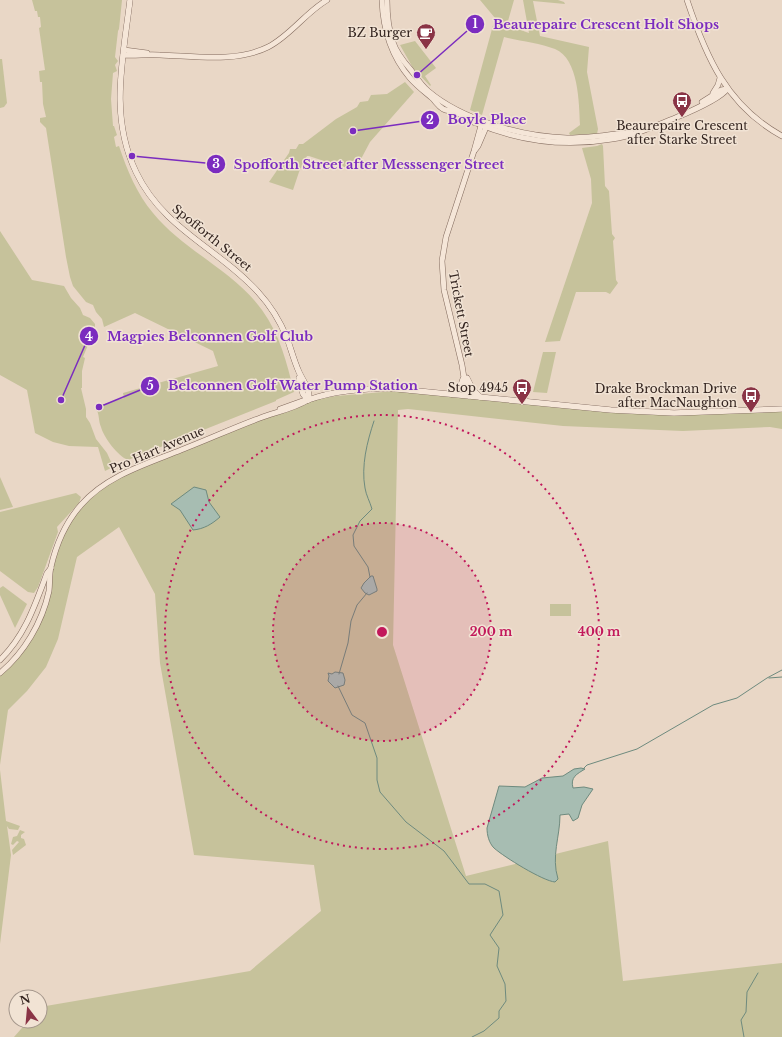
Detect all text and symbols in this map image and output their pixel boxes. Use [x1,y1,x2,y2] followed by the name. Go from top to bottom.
[465,12,727,37] callout: Beaurepaire Crescent Holt Shops
[472,16,478,31] text: 1
[493,16,719,33] text: Beaurepaire Crescent Holt Shops
[415,22,437,50] cafe icon: BZ Burger
[347,25,412,40] place label: BZ Burger
[671,90,693,118] bus stop icon: Beaurepaire Crescent after Starke Street
[420,107,535,132] callout: Boyle Place
[448,111,527,128] text: Boyle Place
[426,112,434,127] text: 2
[616,118,748,147] place label: Beaurepaire Crescent after Starke Street
[206,151,512,176] callout: Spofforth Street after Messsenger Street
[212,156,220,171] text: 3
[234,156,504,173] text: Spofforth Street after Messsenger Street
[169,201,256,275] street label: Spofforth Street
[446,270,477,359] street label: Trickett Street
[79,324,321,349] callout: Magpies Belconnen Golf Club
[107,328,313,345] text: Magpies Belconnen Golf Club
[85,329,93,344] text: 4
[140,373,427,398] callout: Belconnen Golf Water Pump Station
[168,377,418,394] text: Belconnen Golf Water Pump Station
[511,377,533,405] bus stop icon: Stop 4945
[146,378,154,393] text: 5
[448,380,508,395] place label: Stop 4945
[595,381,737,410] place label: Drake Brockman Drive after MacNaughton
[740,385,762,413] bus stop icon: Drake Brockman Drive after MacNaughton
[107,423,207,476] street label: Pro Hart Avenue
[470,624,513,639] text: 200 m
[578,624,621,639] text: 400 m
[375,625,389,639] centre of rings
[8,989,48,1029] north arrow
[18,991,33,1008] text: N

